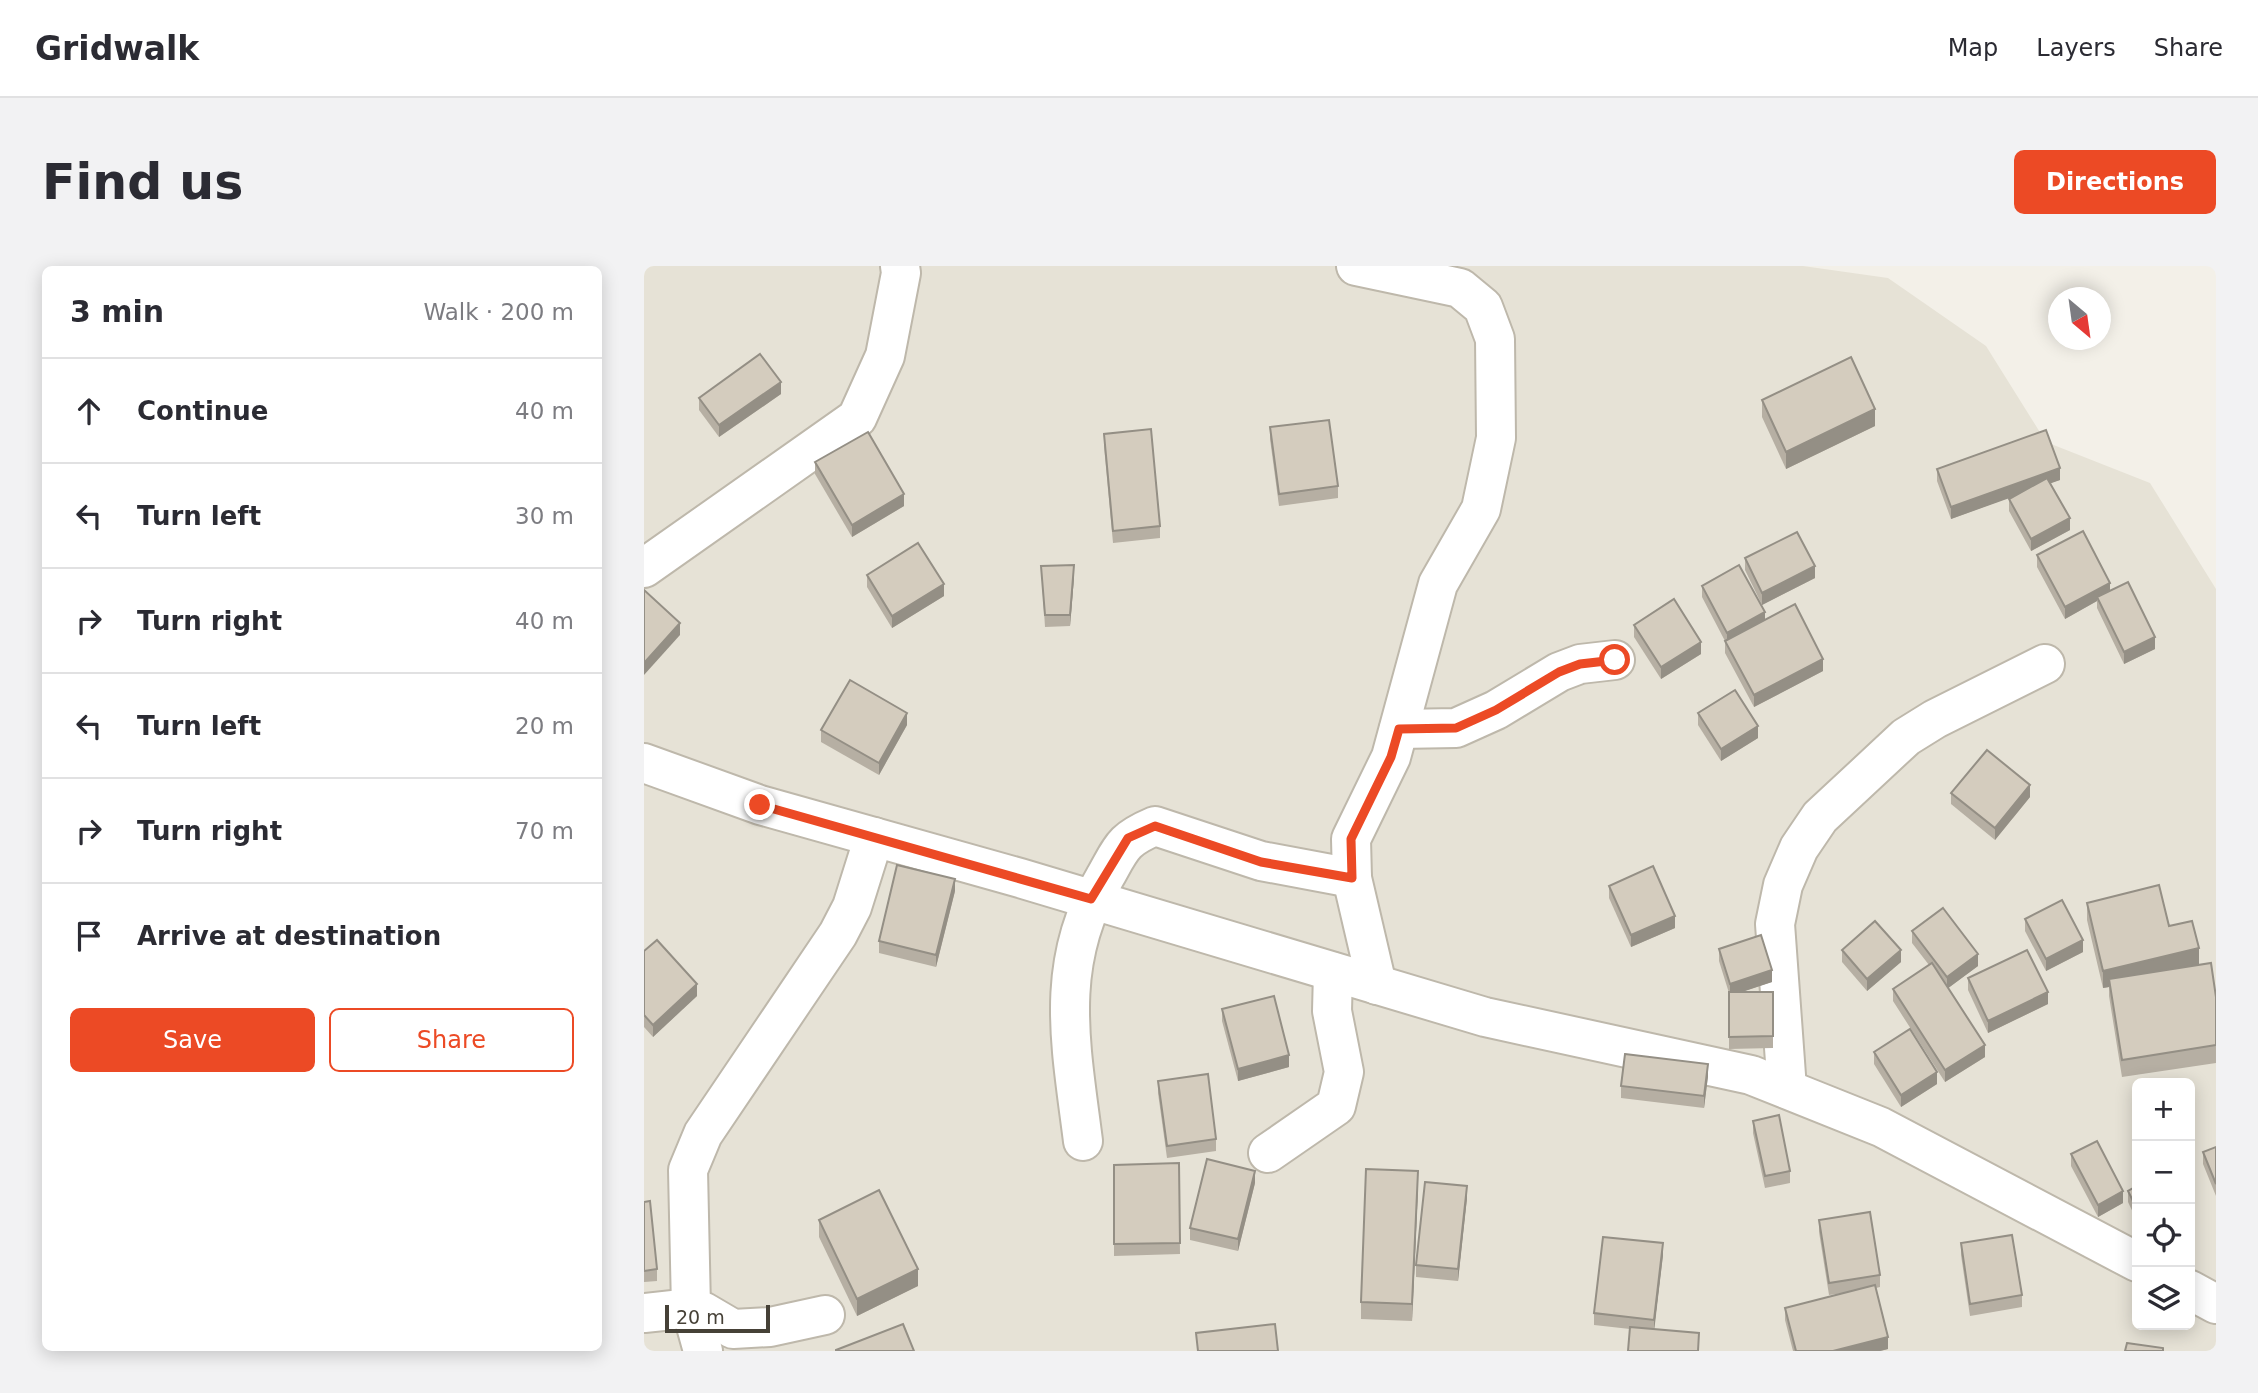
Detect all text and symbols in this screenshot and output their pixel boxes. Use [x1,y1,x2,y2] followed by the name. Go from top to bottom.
[35,29,199,68] text: Gridwalk
[1948,34,1998,62] text: Map
[2036,34,2116,62] text: Layers
[2154,34,2223,62] text: Share
[2014,150,2216,214] button: Directions
[42,154,243,211] text: Find us
[2048,287,2111,350] north arrow
[70,294,164,329] text: 3 min
[423,299,574,325] text: Walk · 200 m
[70,392,108,430] icon: ahead
[137,396,268,426] text: Continue
[515,398,574,424] text: 40 m
[70,497,108,535] icon: left
[137,501,261,531] text: Turn left
[515,503,574,529] text: 30 m
[70,602,108,640] icon: right
[137,606,282,636] text: Turn right
[515,608,574,634] text: 40 m
[1599,644,1630,675] route start
[70,707,108,745] icon: left
[137,711,261,741] text: Turn left
[515,713,574,739] text: 20 m
[744,789,775,820] route end
[70,812,108,850] icon: right
[137,816,282,846] text: Turn right
[515,818,574,844] text: 70 m
[70,917,108,955] icon: arrive
[137,921,441,951] text: Arrive at destination
[70,1008,315,1072] button: Save
[329,1008,574,1072] button: Share
[2132,1078,2195,1330] map controls
[2132,1078,2195,1141] button: +
[2132,1141,2195,1204] button: −
[2132,1204,2195,1267] button: locate
[2132,1267,2195,1330] button: layers
[665,1302,770,1334] scale bar
[676,1306,725,1328] text: 20 m

